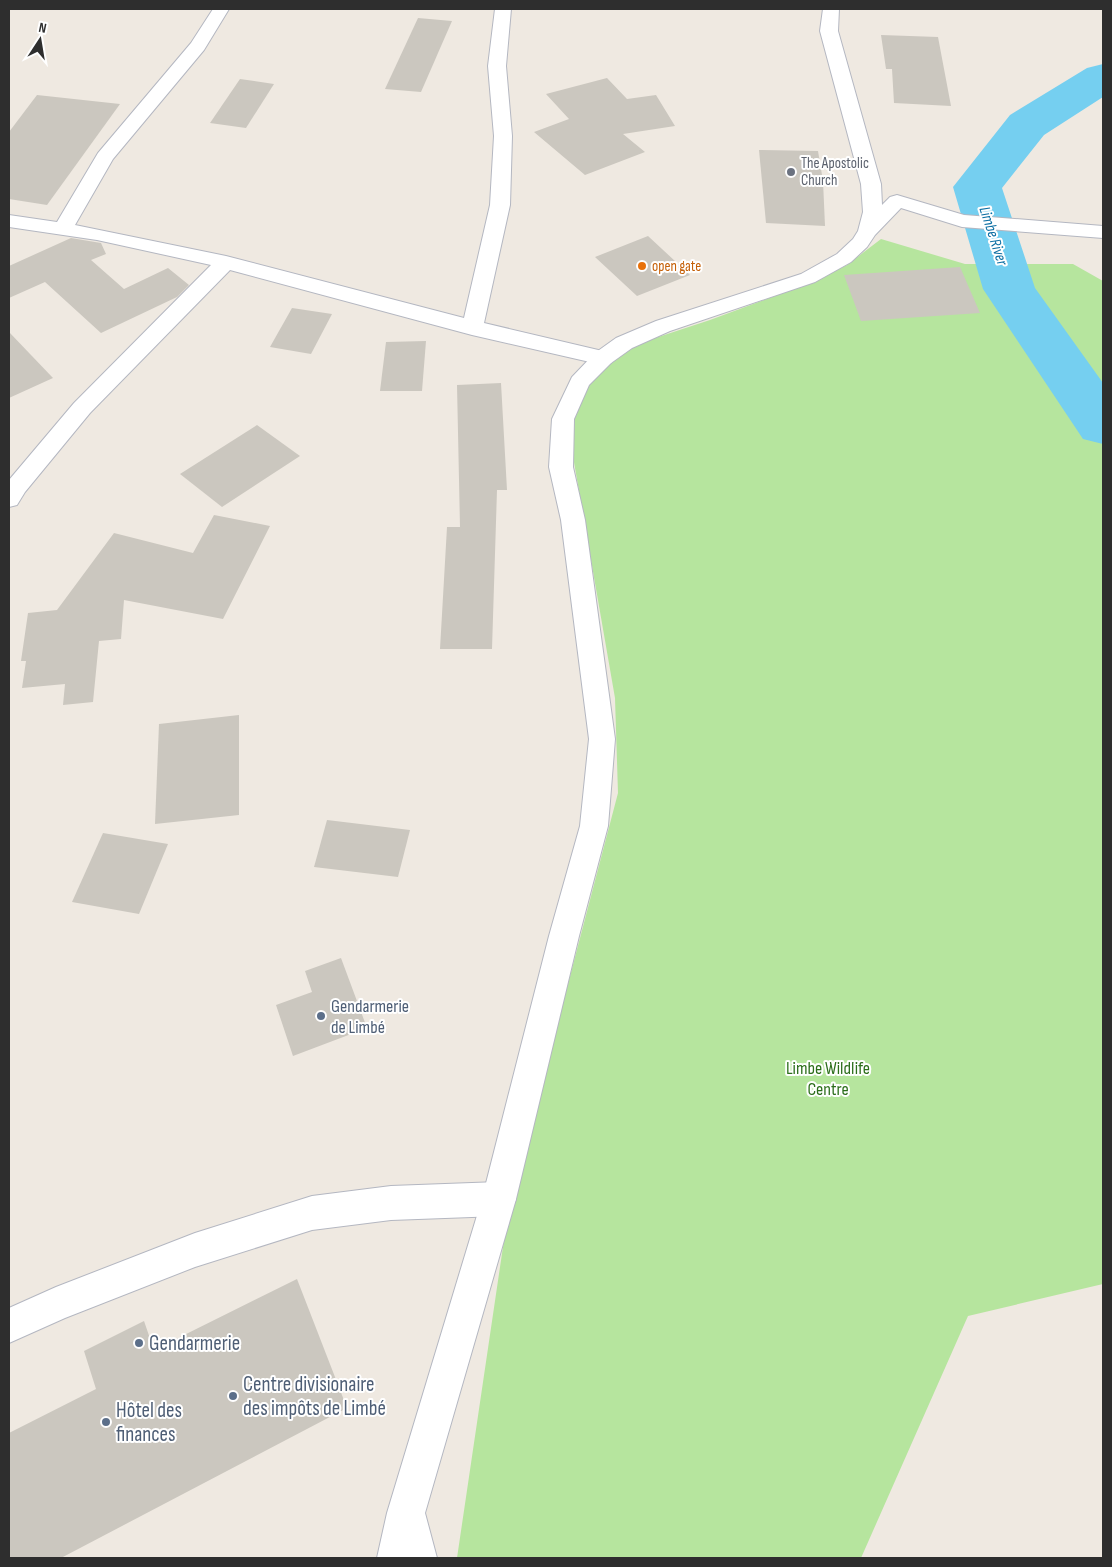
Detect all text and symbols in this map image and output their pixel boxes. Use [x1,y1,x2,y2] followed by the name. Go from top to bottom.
[15,15,65,65] north arrow
[37,19,48,37] text: N
[801,154,869,190] place label: The Apostolic Church
[785,166,797,178] marker: The Apostolic Church
[975,204,1012,268] water label: Limbe River
[652,257,701,276] place label: open gate
[636,260,648,272] marker: open gate
[331,996,409,1038] place label: Gendarmerie de Limbé
[315,1010,327,1022] marker: Gendarmerie de Limbé
[786,1058,870,1100] park label: Limbe Wildlife Centre
[149,1331,240,1356] place label: Gendarmerie
[133,1337,145,1349] marker: Gendarmerie
[243,1372,386,1421] place label: Centre divisionaire des impôts de Limbé
[227,1390,239,1402] marker: Centre divisionaire des impôts de Limbé
[116,1398,182,1447] place label: Hôtel des finances
[100,1416,112,1428] marker: Hôtel des finances

